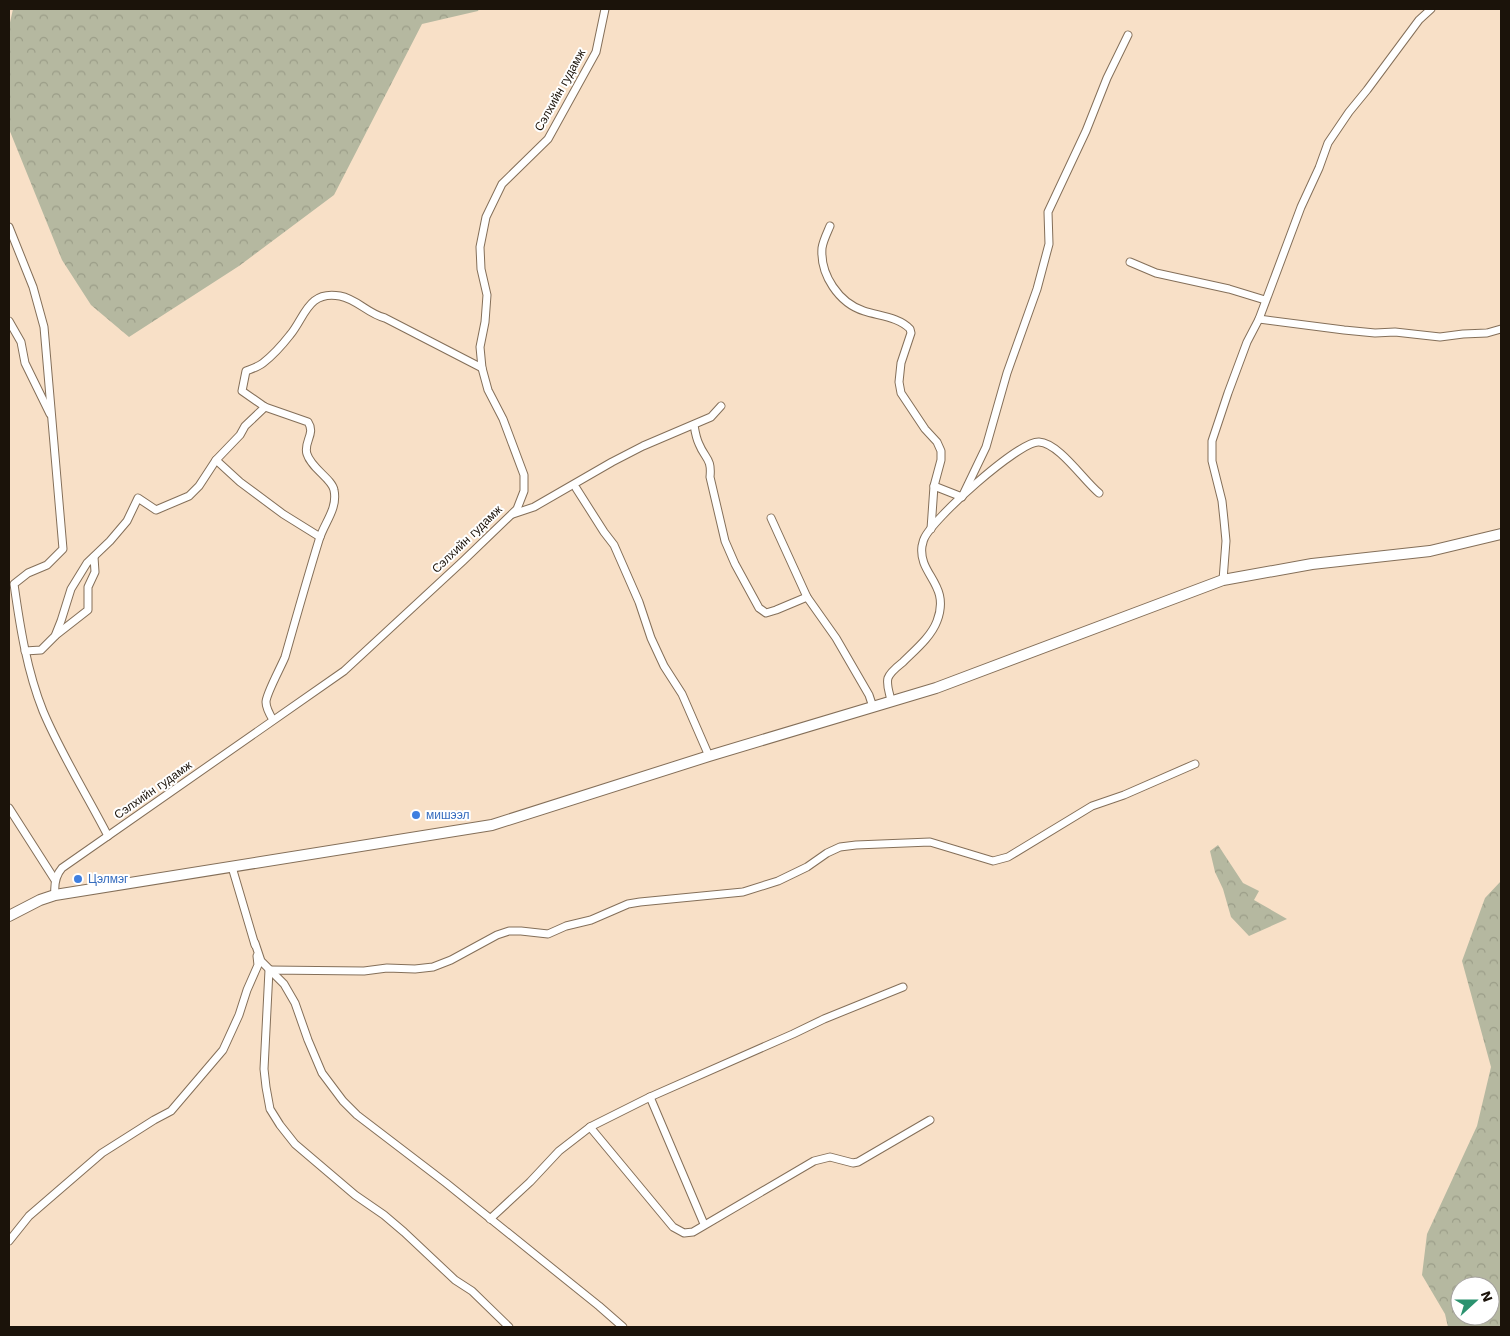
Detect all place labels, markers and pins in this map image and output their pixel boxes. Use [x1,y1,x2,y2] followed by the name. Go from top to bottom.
[426,808,470,822] place label: мишээл
[410,809,422,821] marker: мишээл
[88,872,129,886] place label: Цэлмэг
[72,873,84,885] marker: Цэлмэг

